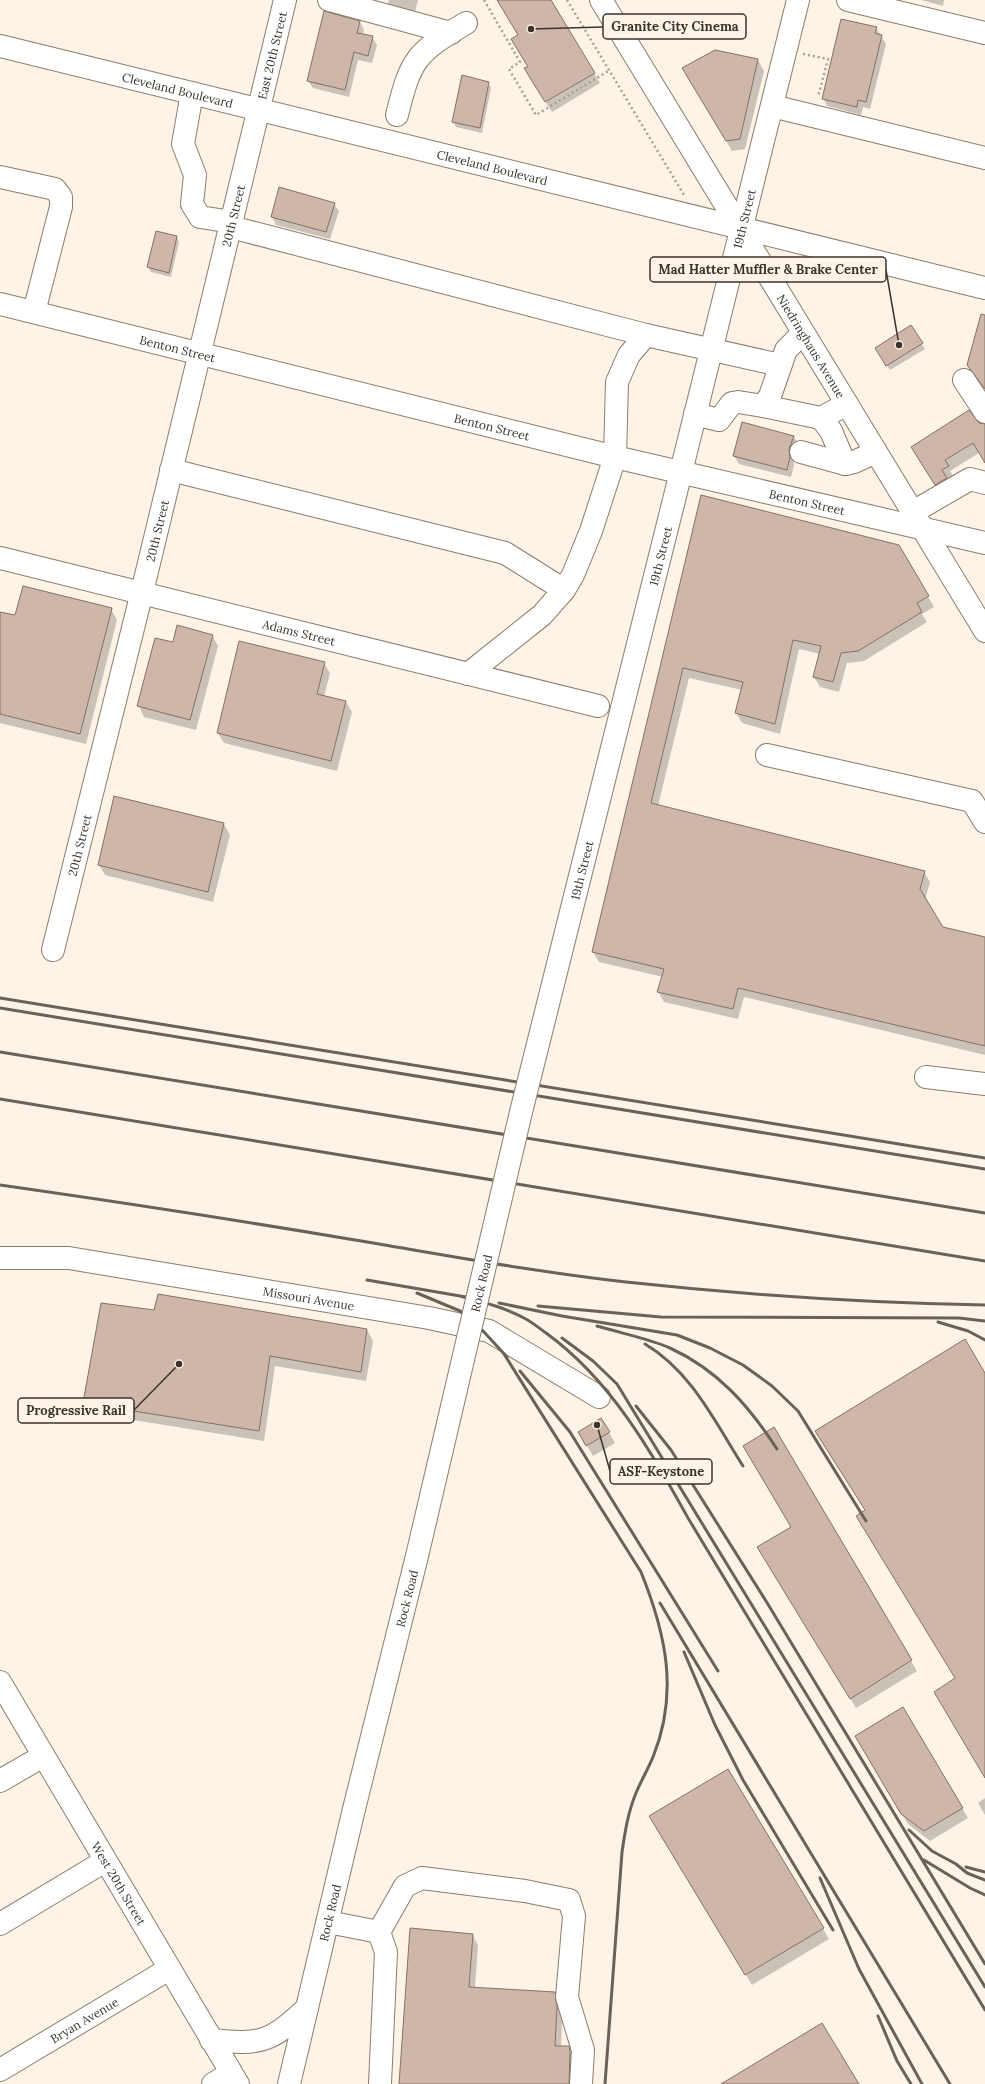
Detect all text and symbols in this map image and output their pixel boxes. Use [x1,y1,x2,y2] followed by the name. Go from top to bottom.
[254,9,290,101] street label: East 20th Street
[603,14,746,39] callout: Granite City Cinema
[611,18,739,35] text: Granite City Cinema
[121,69,235,110] street label: Cleveland Boulevard
[435,146,549,188] street label: Cleveland Boulevard
[218,183,248,248] street label: 20th Street
[729,187,758,250] street label: 19th Street
[650,257,886,282] callout: Mad Hatter Muffler & Brake Center
[658,261,879,278] text: Mad Hatter Muffler & Brake Center
[774,291,849,401] street label: Niedringhaus Avenue
[138,332,217,365] street label: Benton Street
[453,410,532,443] street label: Benton Street
[768,486,847,518] street label: Benton Street
[142,498,172,563] street label: 20th Street
[645,524,675,587] street label: 19th Street
[260,616,337,648] street label: Adams Street
[64,812,94,878] street label: 20th Street
[567,839,596,901] street label: 19th Street
[467,1253,495,1313] street label: Rock Road
[262,1283,356,1313] street label: Missouri Avenue
[18,1398,134,1423] callout: Progressive Rail
[26,1402,126,1419] text: Progressive Rail
[610,1459,712,1484] callout: ASF-Keystone
[618,1463,704,1480] text: ASF-Keystone
[392,1568,421,1629] street label: Rock Road
[89,1839,150,1928] street label: West 20th Street
[315,1883,343,1943] street label: Rock Road
[47,1993,121,2046] street label: Bryan Avenue

